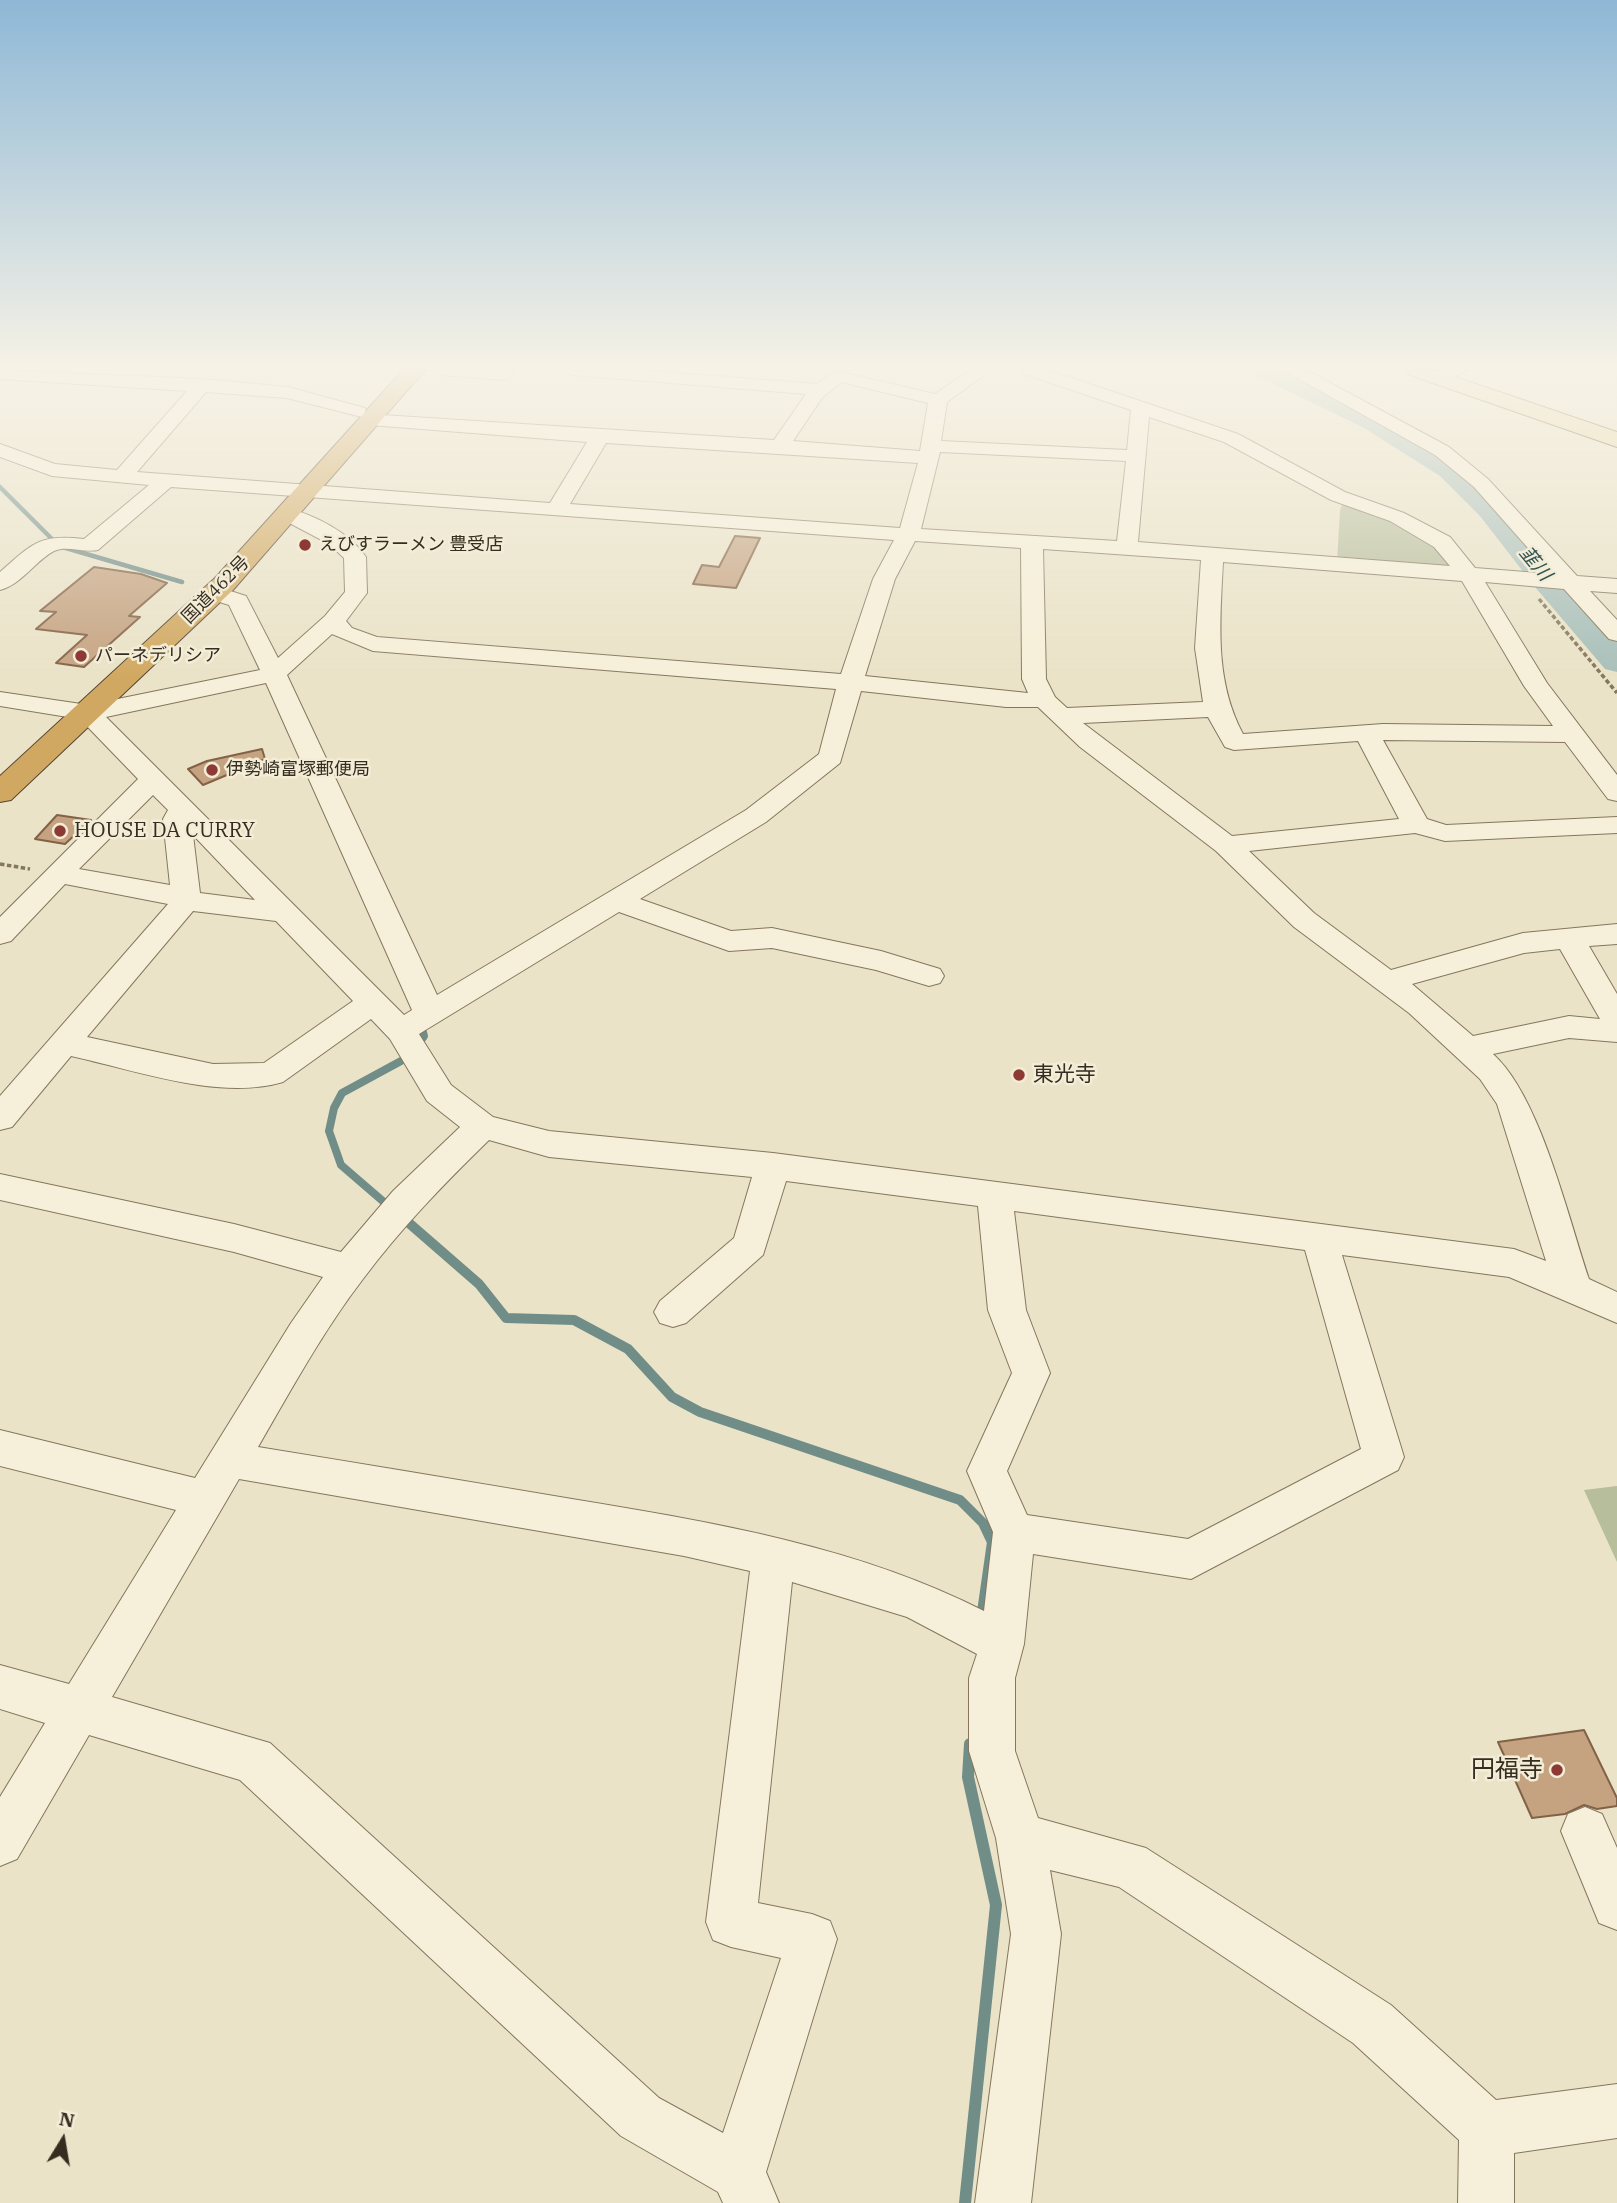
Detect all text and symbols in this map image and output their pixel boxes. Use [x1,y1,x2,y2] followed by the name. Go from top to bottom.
[319,534,503,556] place label: えびすラーメン 豊受店
[297,537,313,553] marker: えびすラーメン 豊受店
[1514,542,1556,586] water label: 韮川
[178,552,254,628] street label: 国道462号
[95,645,221,667] place label: パーネデリシア
[73,648,89,664] marker: パーネデリシア
[226,759,370,781] place label: 伊勢崎富塚郵便局
[204,762,220,778] marker: 伊勢崎富塚郵便局
[74,818,255,844] place label: HOUSE DA CURRY
[52,823,68,839] marker: HOUSE DA CURRY
[1033,1062,1096,1088] place label: 東光寺
[1011,1067,1027,1083] marker: 東光寺
[1471,1756,1543,1784] place label: 円福寺
[1549,1762,1565,1778] marker: 円福寺
[28,2105,98,2175] north arrow
[57,2106,77,2133] text: N

